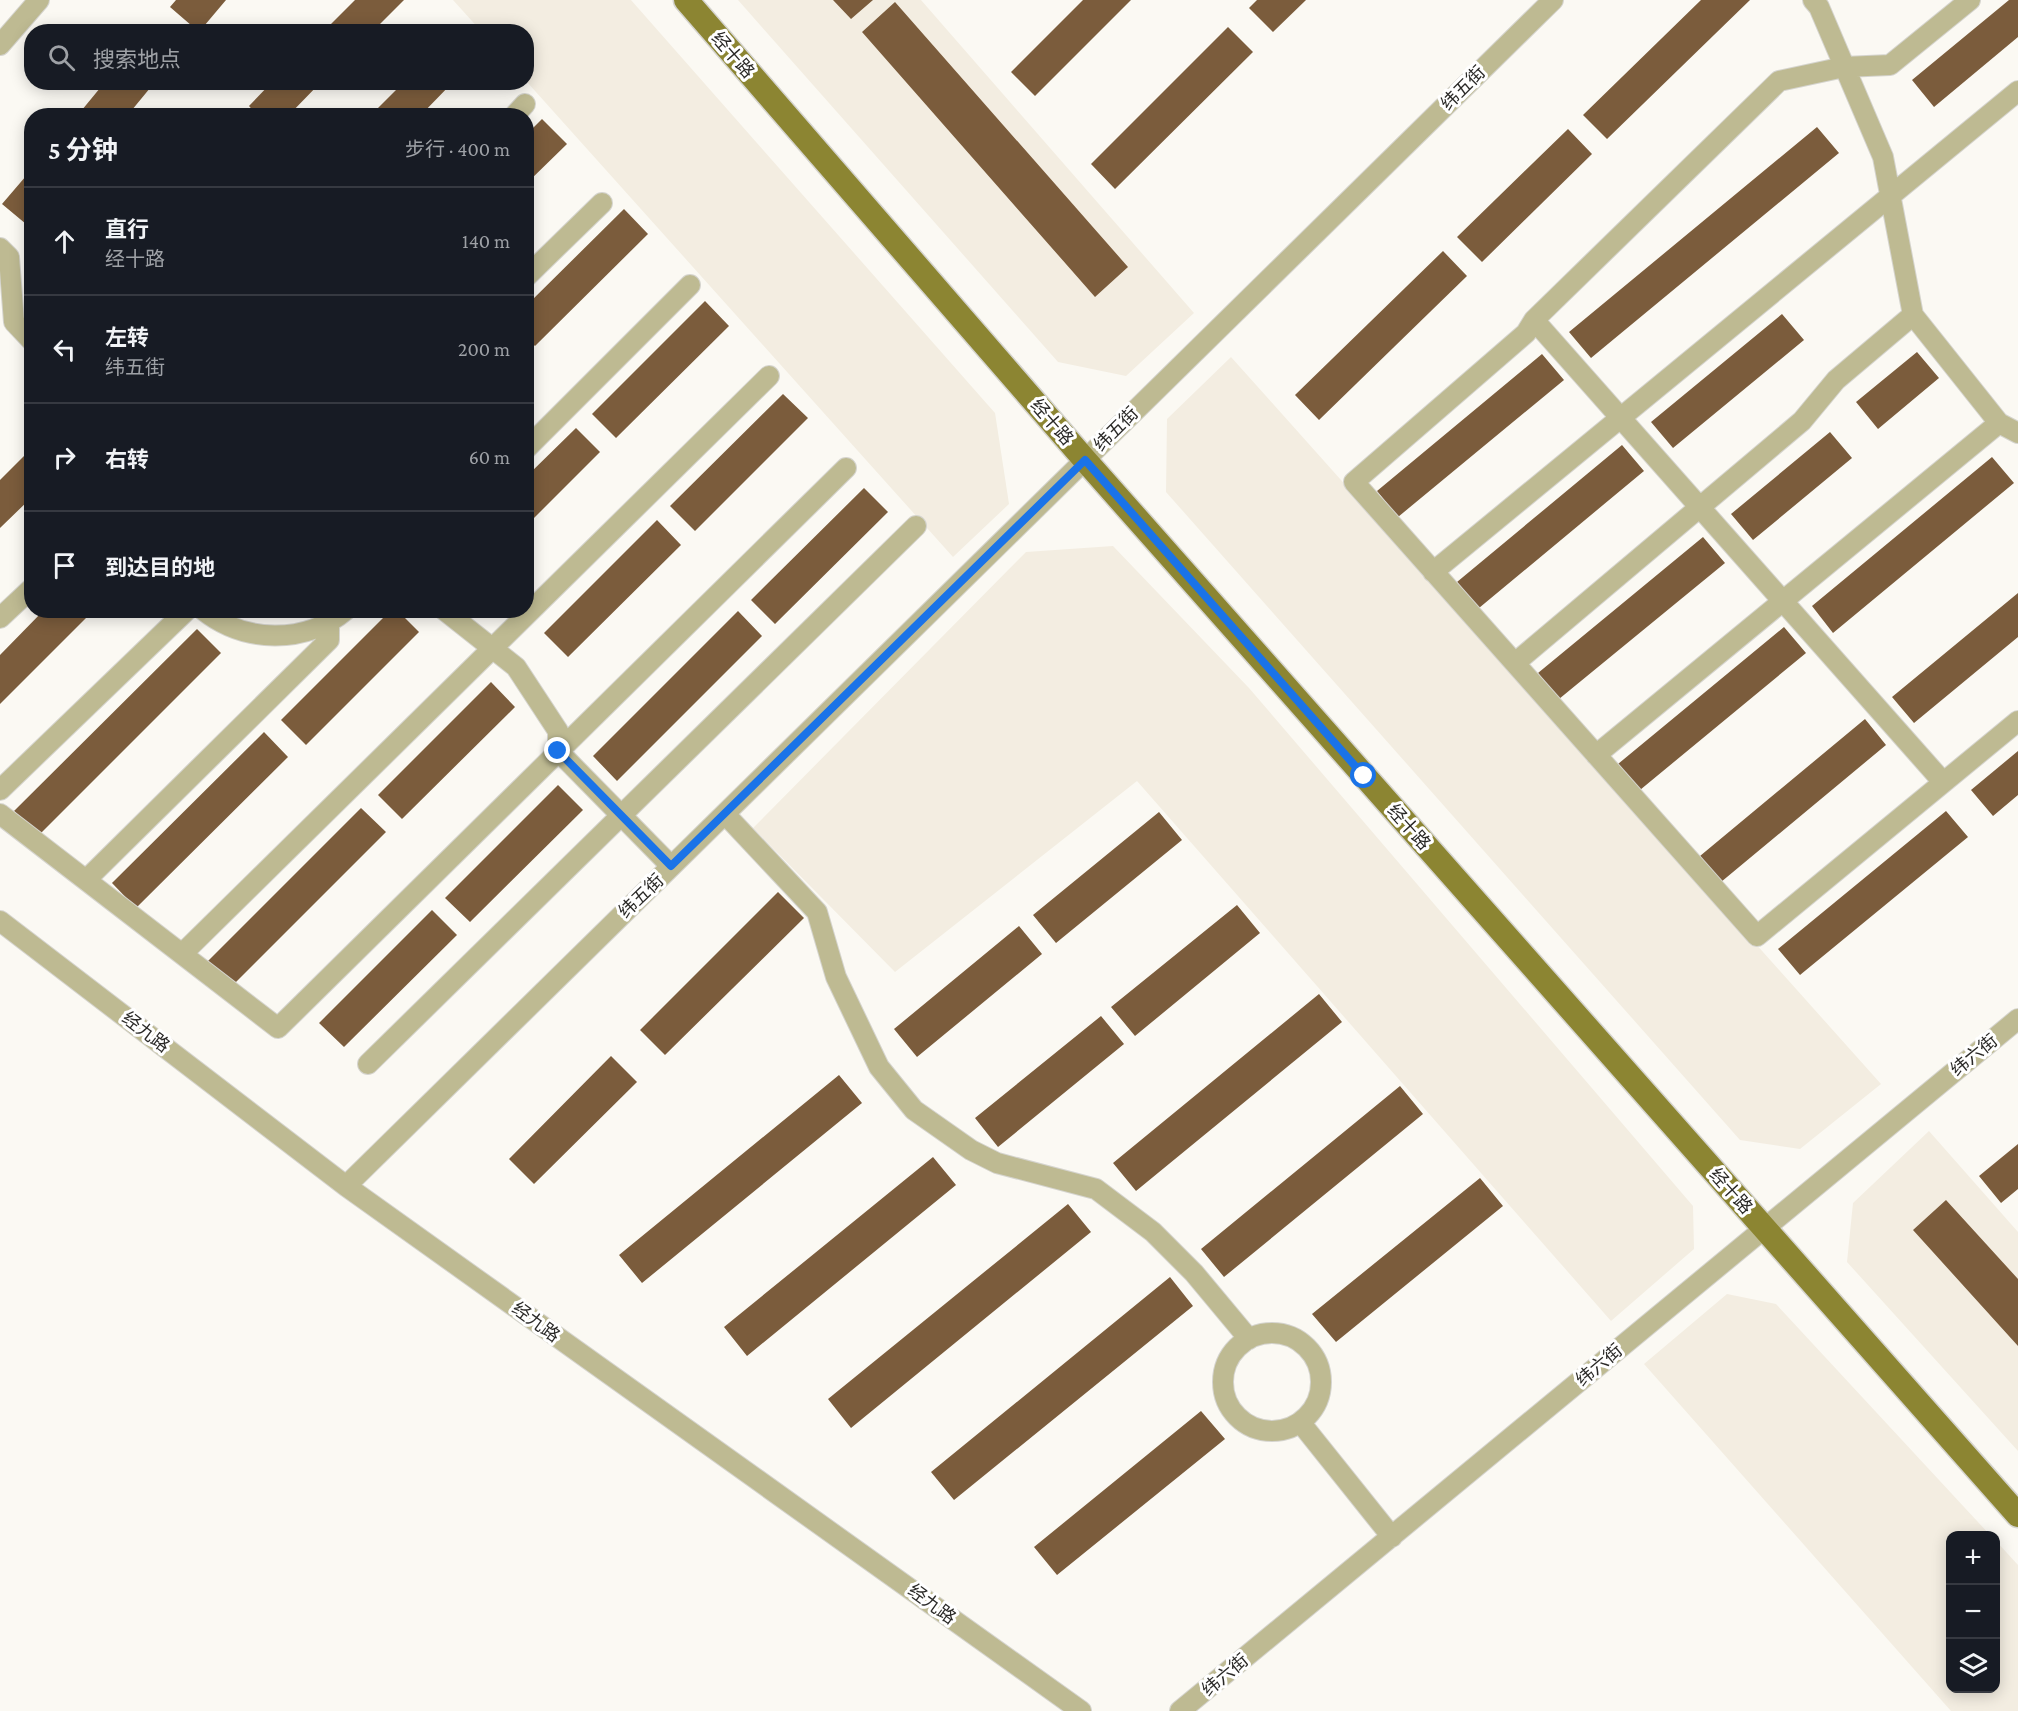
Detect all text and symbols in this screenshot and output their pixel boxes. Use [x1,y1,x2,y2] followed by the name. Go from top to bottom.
[24,24,534,90] search box
[708,28,758,82] street label: 经十路
[45,41,78,74] icon: search
[93,47,181,72] text: 搜索地点
[1437,62,1489,114] street label: 纬五街
[48,136,118,165] text: 5 分钟
[405,138,510,160] text: 步行 · 400 m
[105,217,149,242] text: 直行
[48,225,81,258] icon: ahead
[462,230,510,252] text: 140 m
[105,248,165,270] text: 经十路
[105,325,149,350] text: 左转
[48,333,81,366] icon: left
[458,338,510,360] text: 200 m
[105,356,165,378] text: 纬五街
[1027,395,1077,449] street label: 经十路
[1090,403,1142,455] street label: 纬五街
[48,441,81,474] icon: right
[469,446,510,468] text: 60 m
[105,447,149,472] text: 右转
[48,549,81,582] icon: arrive
[105,555,215,580] text: 到达目的地
[544,737,570,763] route end
[1350,762,1376,788] route start
[1384,800,1434,854] street label: 经十路
[615,870,667,922] street label: 纬五街
[118,1008,174,1056] street label: 经九路
[1947,1030,2001,1080] street label: 纬六街
[1706,1164,1756,1218] street label: 经十路
[508,1298,564,1346] street label: 经九路
[1572,1340,1626,1390] street label: 纬六街
[1946,1531,2000,1693] map controls
[1946,1531,2000,1585] button: +
[904,1580,960,1628] street label: 经九路
[1946,1585,2000,1639] button: −
[1946,1639,2000,1693] button: layers
[1198,1650,1252,1700] street label: 纬六街

